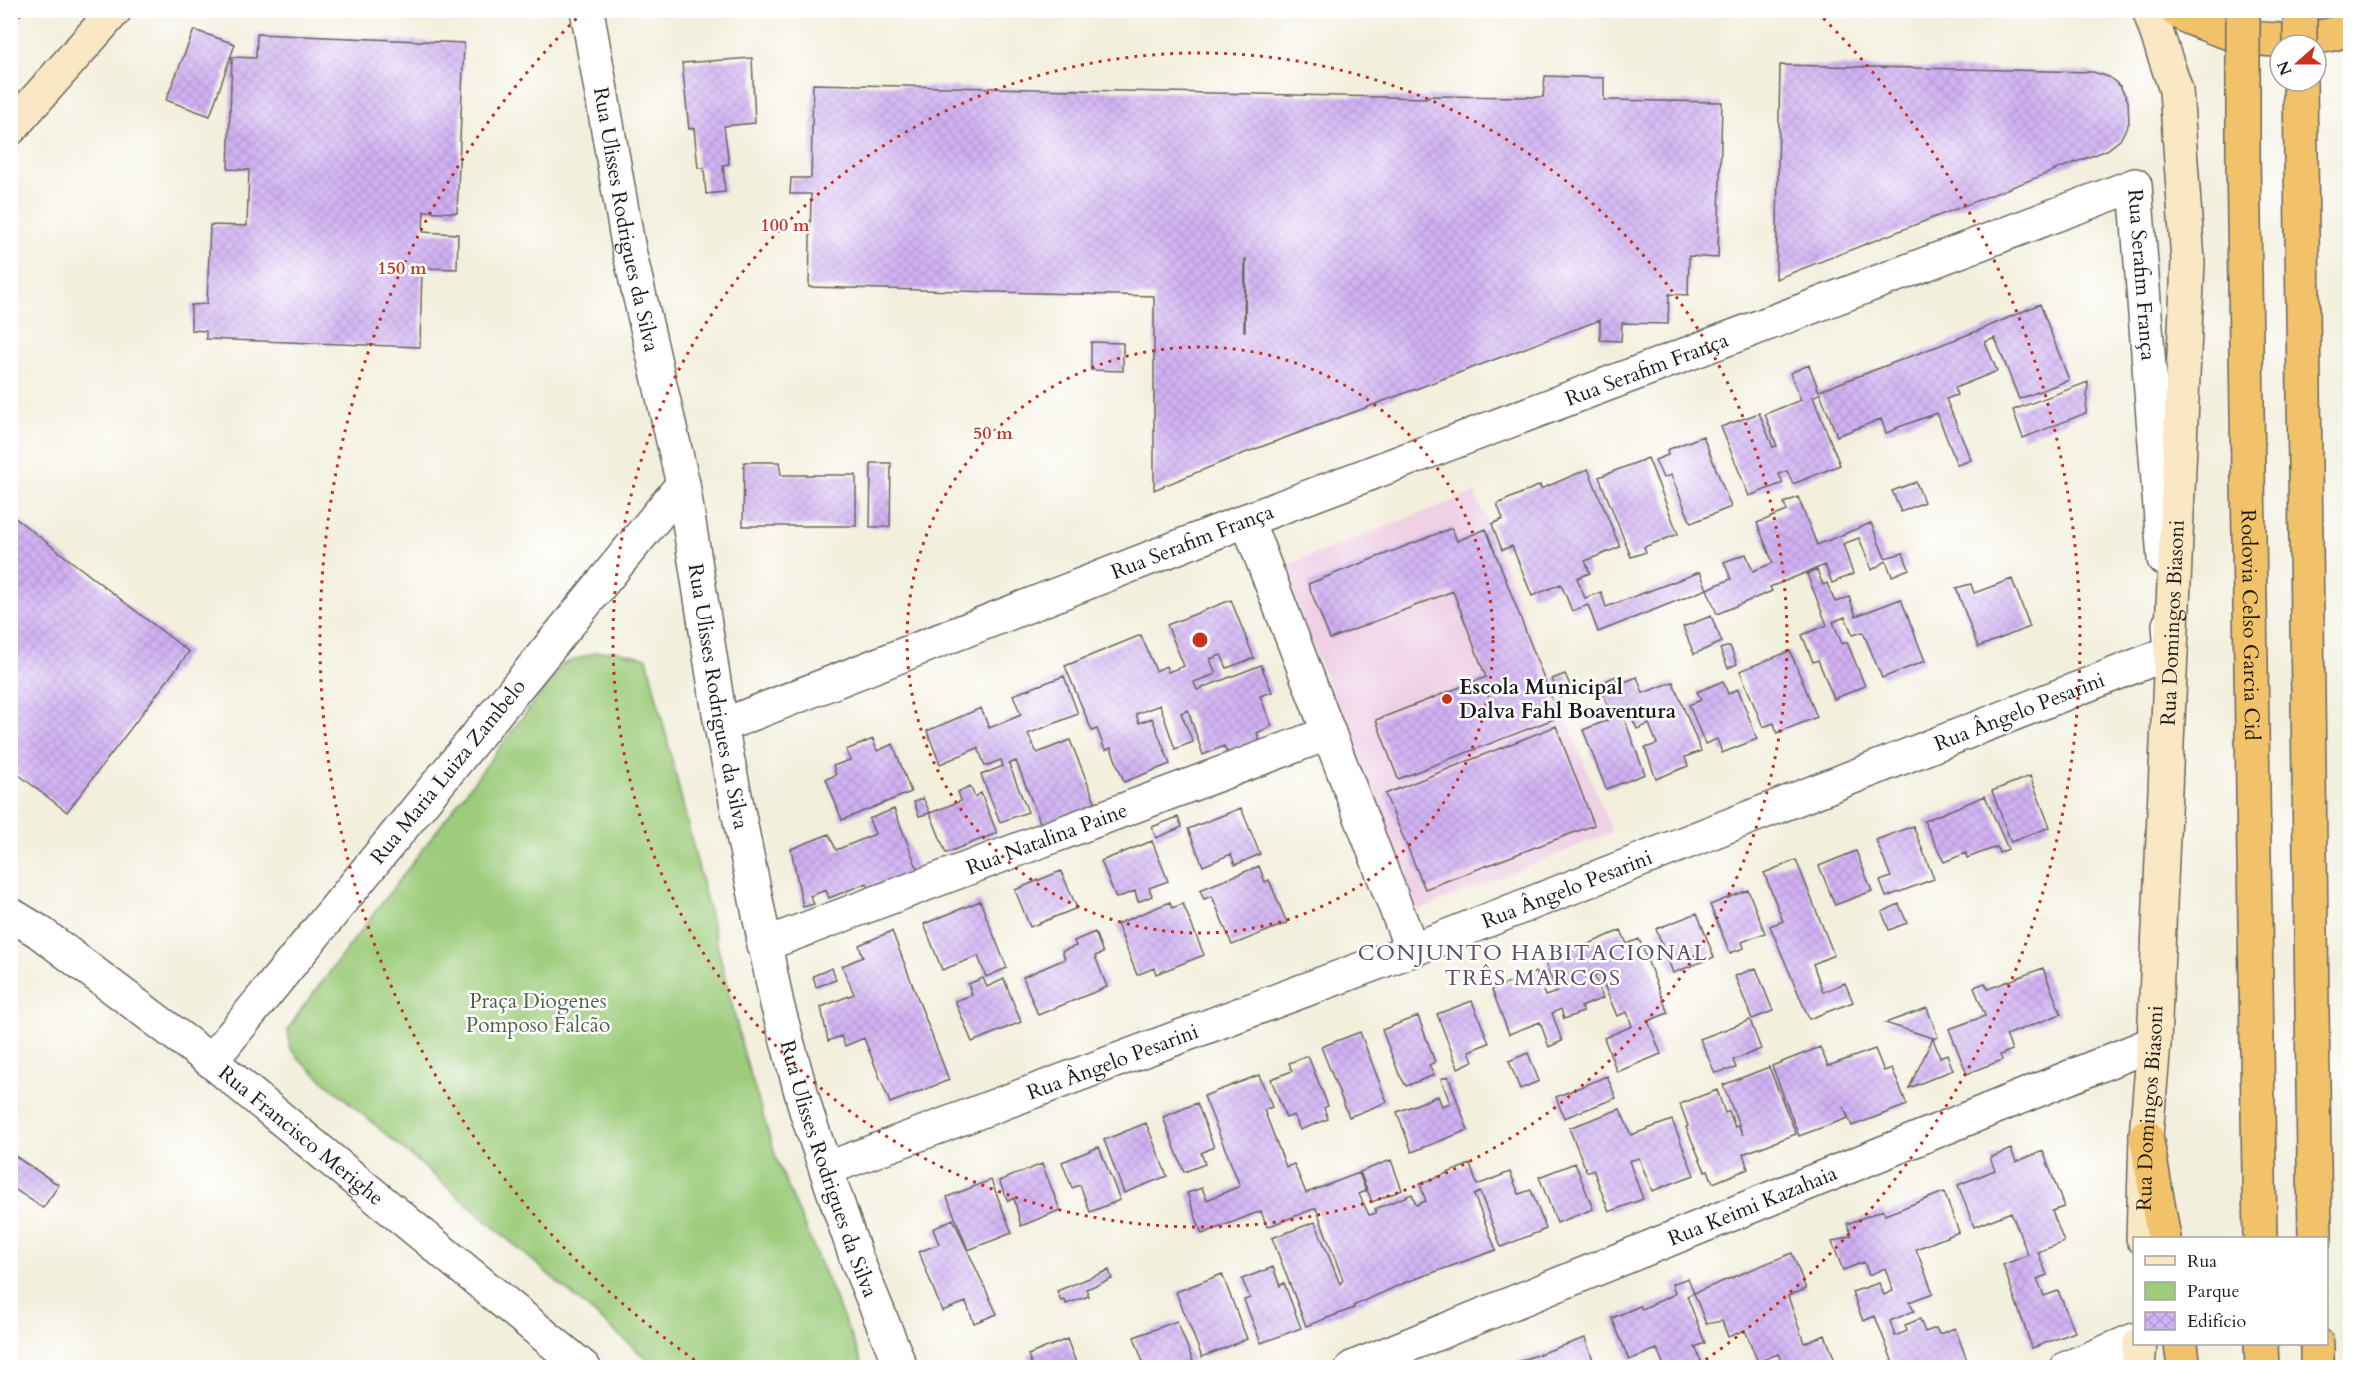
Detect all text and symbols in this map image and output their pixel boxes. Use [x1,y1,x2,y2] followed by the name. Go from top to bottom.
[2268,33,2328,93] north arrow
[2272,57,2298,78] text: N
[586,85,666,355] street label: Rua Ulisses Rodrigues da Silva
[2121,188,2163,362] street label: Rua Serafim França
[760,213,810,238] text: 100 m
[377,256,427,281] text: 150 m
[1561,325,1732,413] street label: Rua Serafim França
[973,421,1013,446] text: 50 m
[1107,497,1278,586] street label: Rua Serafim França
[2234,509,2267,741] street label: Rodovia Celso Garcia Cid
[2153,519,2191,726] street label: Rua Domingos Biasoni
[681,561,756,832] street label: Rua Ulisses Rodrigues da Silva
[1190,630,1210,650] centre of rings
[1930,665,2109,758] street label: Rua Ângelo Pesarini
[363,673,532,870] street label: Rua Maria Luiza Zambelo
[1459,673,1677,726] place label: Escola Municipal Dalva Fahl Boaventura
[1440,692,1454,706] marker: Escola Municipal Dalva Fahl Boaventura
[962,795,1132,882] street label: Rua Natalina Paine
[1477,843,1656,936] street label: Rua Ângelo Pesarini
[1358,938,1708,993] district label: CONJUNTO HABITACIONAL TRÊS MARCOS
[466,987,610,1040] park label: Praça Diogenes Pomposo Falcão
[2129,1005,2170,1212] street label: Rua Domingos Biasoni
[1023,1017,1203,1107] street label: Rua Ângelo Pesarini
[773,1037,885,1301] street label: Rua Ulisses Rodrigues da Silva
[212,1058,390,1212] street label: Rua Francisco Merighe
[1664,1159,1841,1253] street label: Rua Keimi Kazahaia
[2133,1237,2328,1345] legend
[2187,1249,2217,1274] text: Rua
[2187,1279,2240,1304] text: Parque
[2187,1309,2247,1334] text: Edifício

